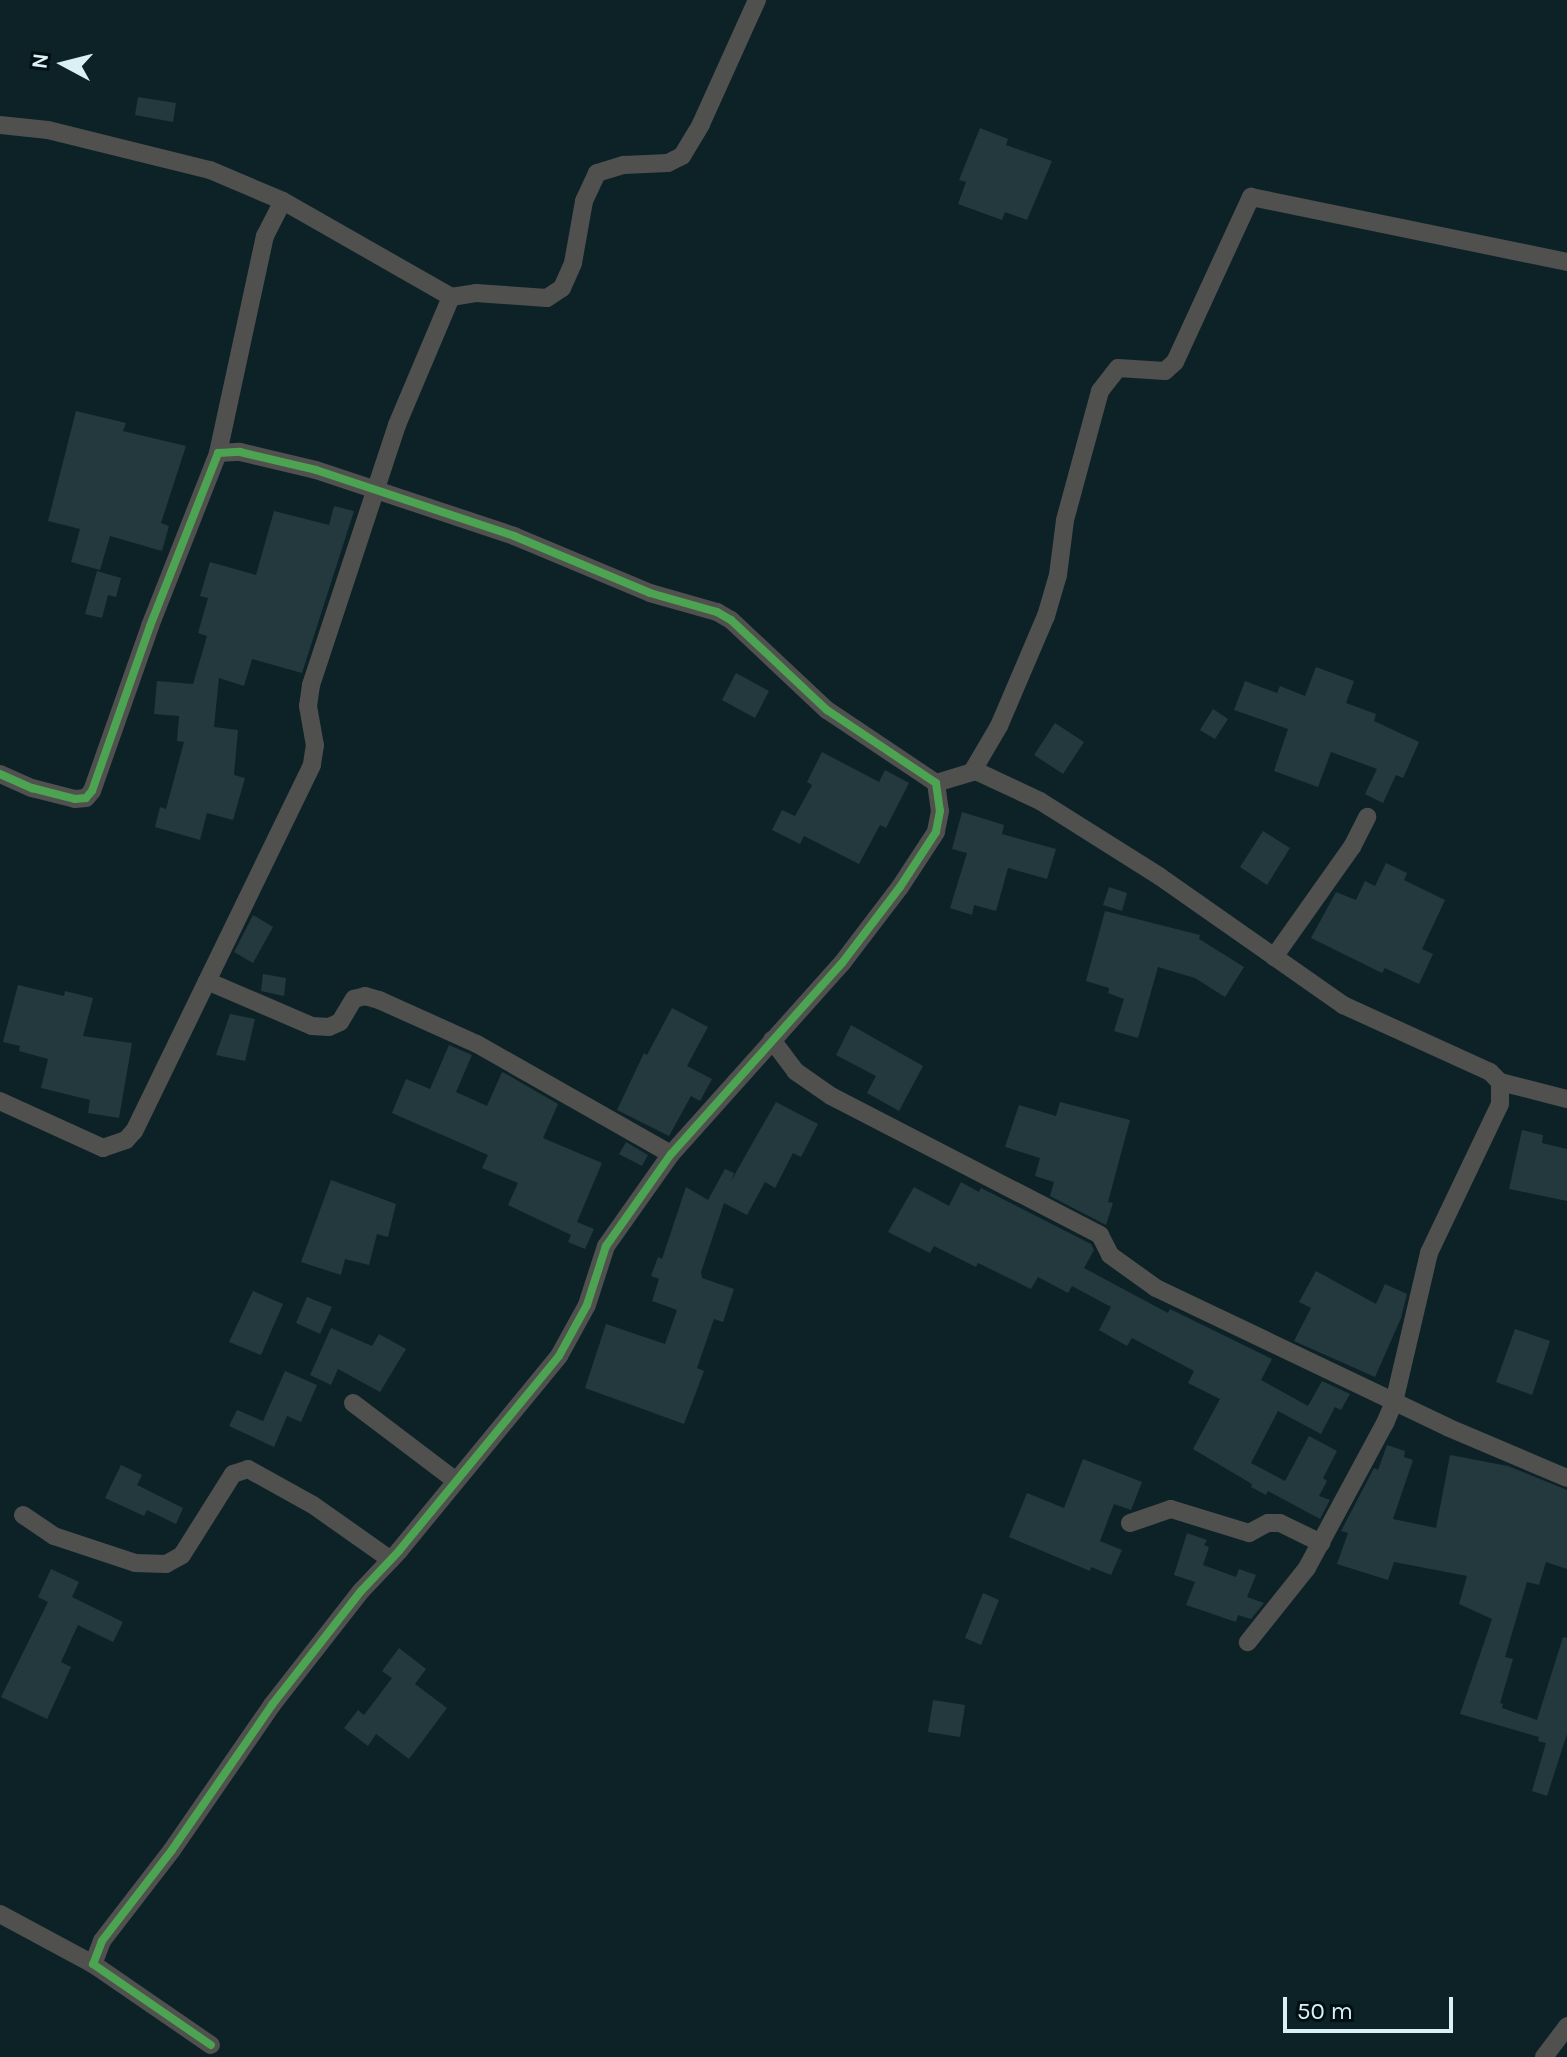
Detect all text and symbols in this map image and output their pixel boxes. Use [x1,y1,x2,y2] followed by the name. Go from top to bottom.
[24,24,104,104] north arrow
[26,52,54,70] text: N
[1287,1981,1457,2031] scale bar
[1297,1997,1353,2025] text: 50 m

